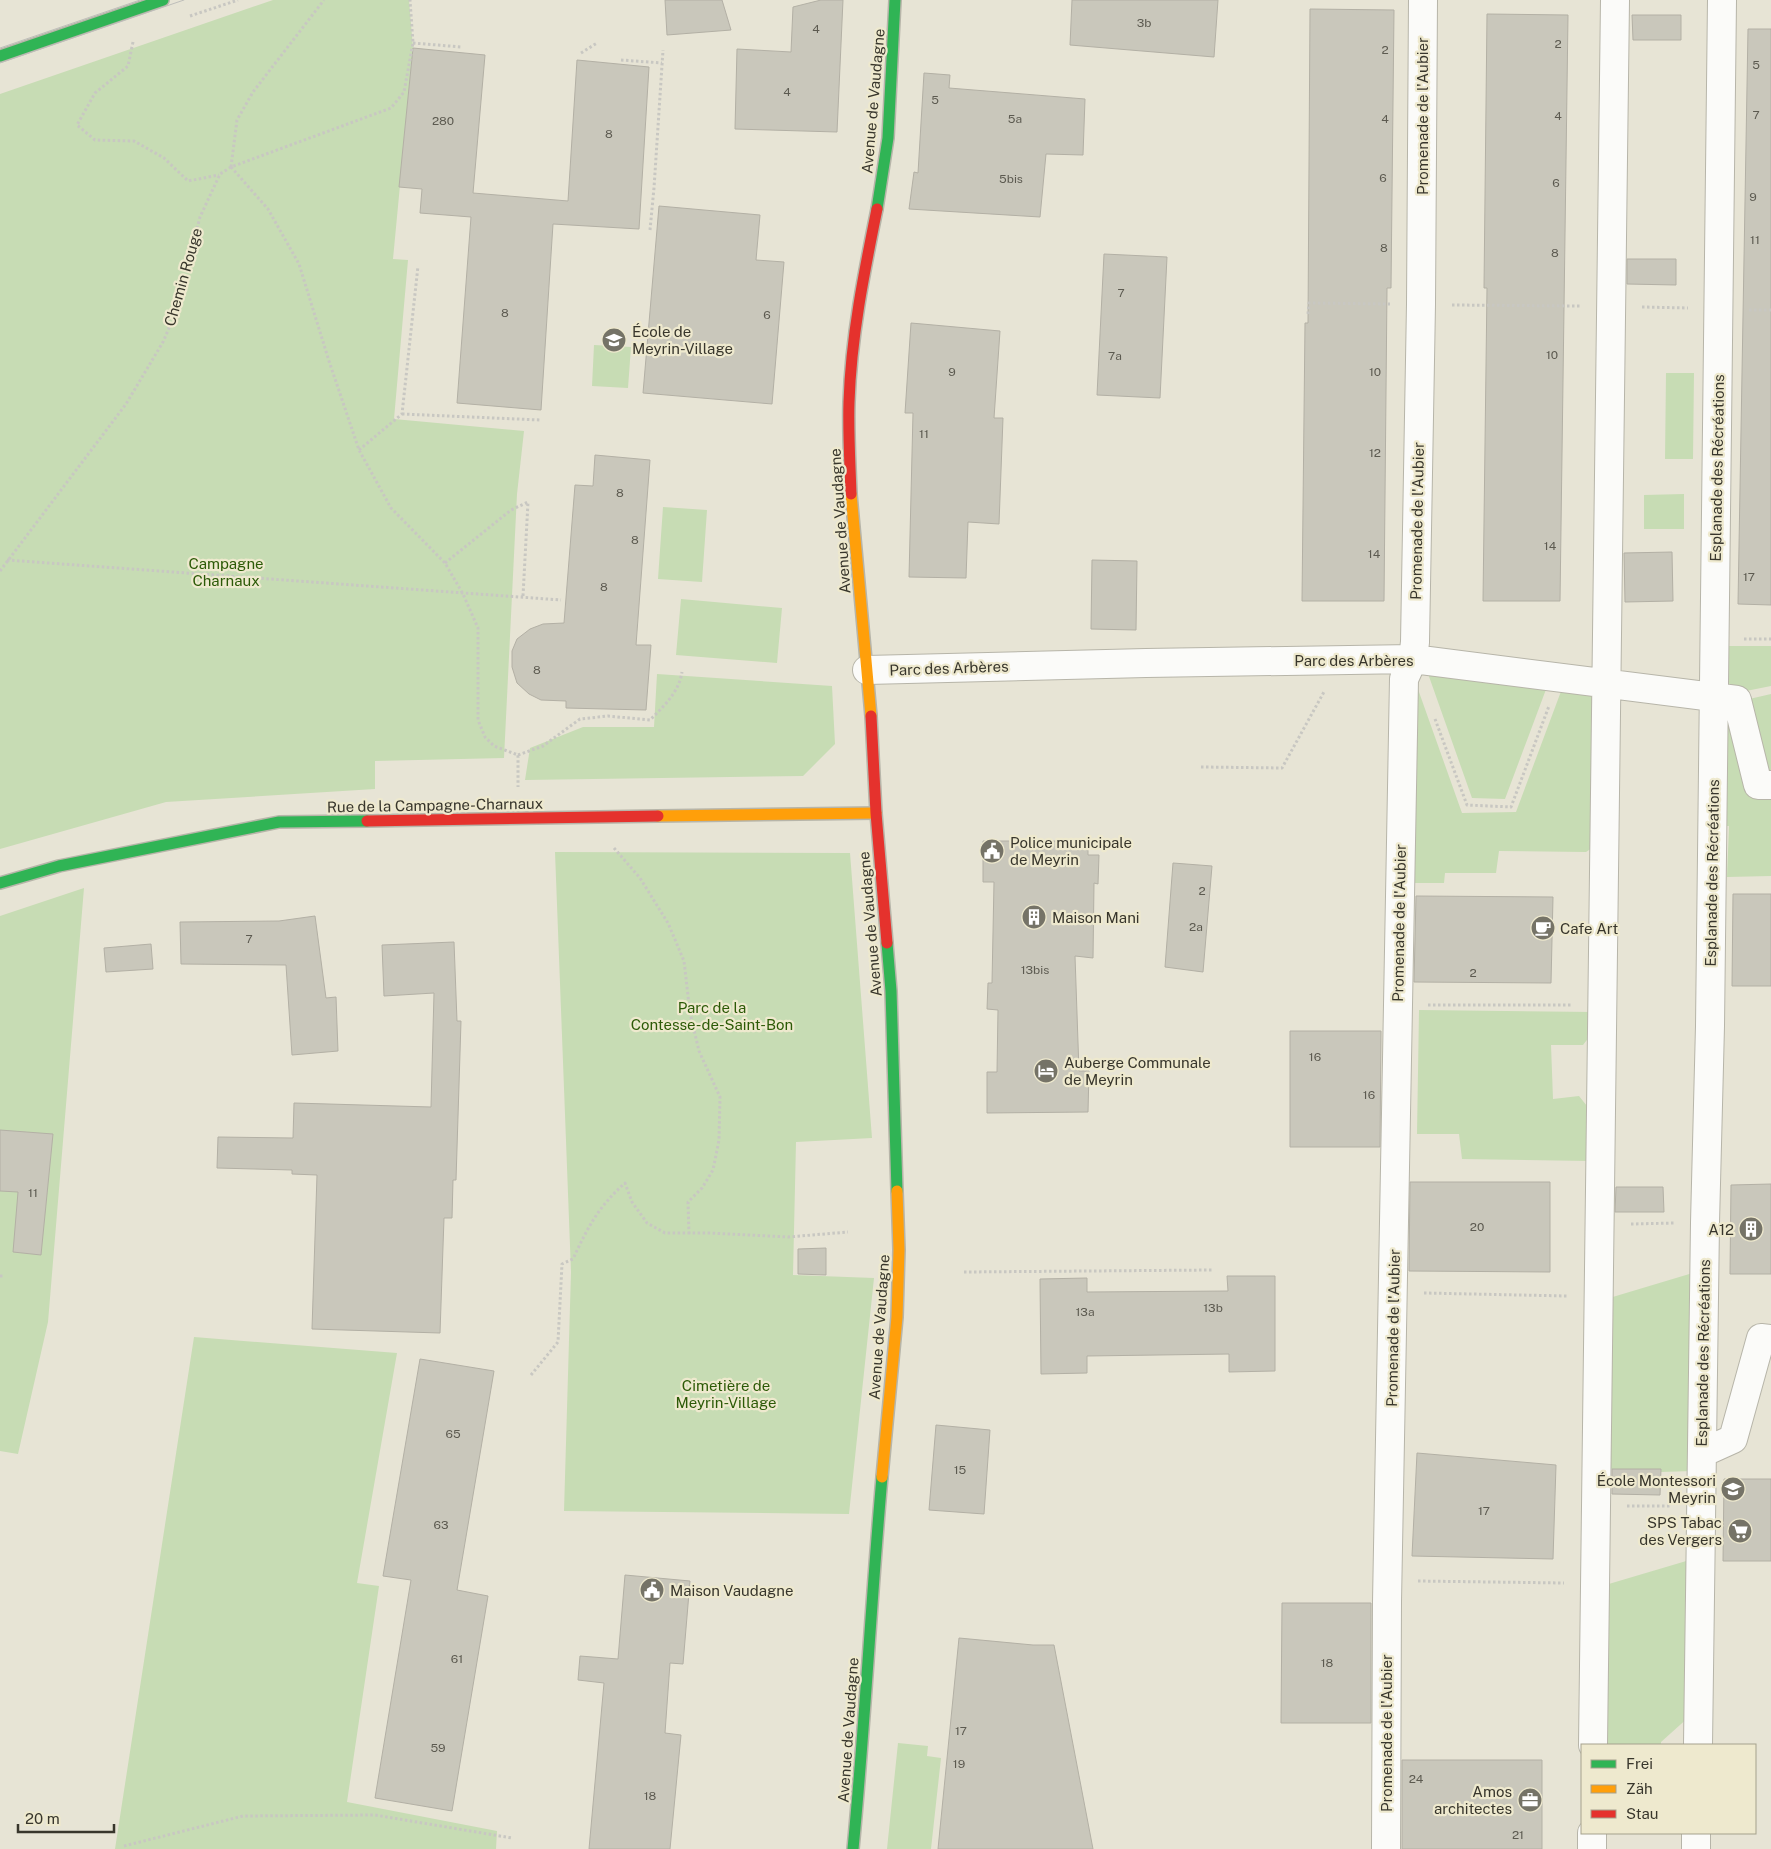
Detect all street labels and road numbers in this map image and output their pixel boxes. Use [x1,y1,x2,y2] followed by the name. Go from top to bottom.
[858,28,888,174] street label: Avenue de Vaudagne
[1414,37,1431,195] street label: Promenade de l'Aubier
[161,226,205,328] street label: Chemin Rouge
[1707,374,1727,562] street label: Esplanade des Récréations
[1407,442,1427,600] street label: Promenade de l'Aubier
[826,448,854,594] street label: Avenue de Vaudagne
[1294,652,1414,669] street label: Parc des Arbères
[889,657,1009,679] street label: Parc des Arbères
[1702,779,1722,967] street label: Esplanade des Récréations
[327,795,543,815] street label: Rue de la Campagne-Charnaux
[1389,844,1409,1002] street label: Promenade de l'Aubier
[855,851,885,997] street label: Avenue de Vaudagne
[1383,1249,1403,1407] street label: Promenade de l'Aubier
[865,1254,893,1400] street label: Avenue de Vaudagne
[1693,1259,1713,1447] street label: Esplanade des Récréations
[1378,1654,1395,1812] street label: Promenade de l'Aubier
[834,1657,862,1803] street label: Avenue de Vaudagne

